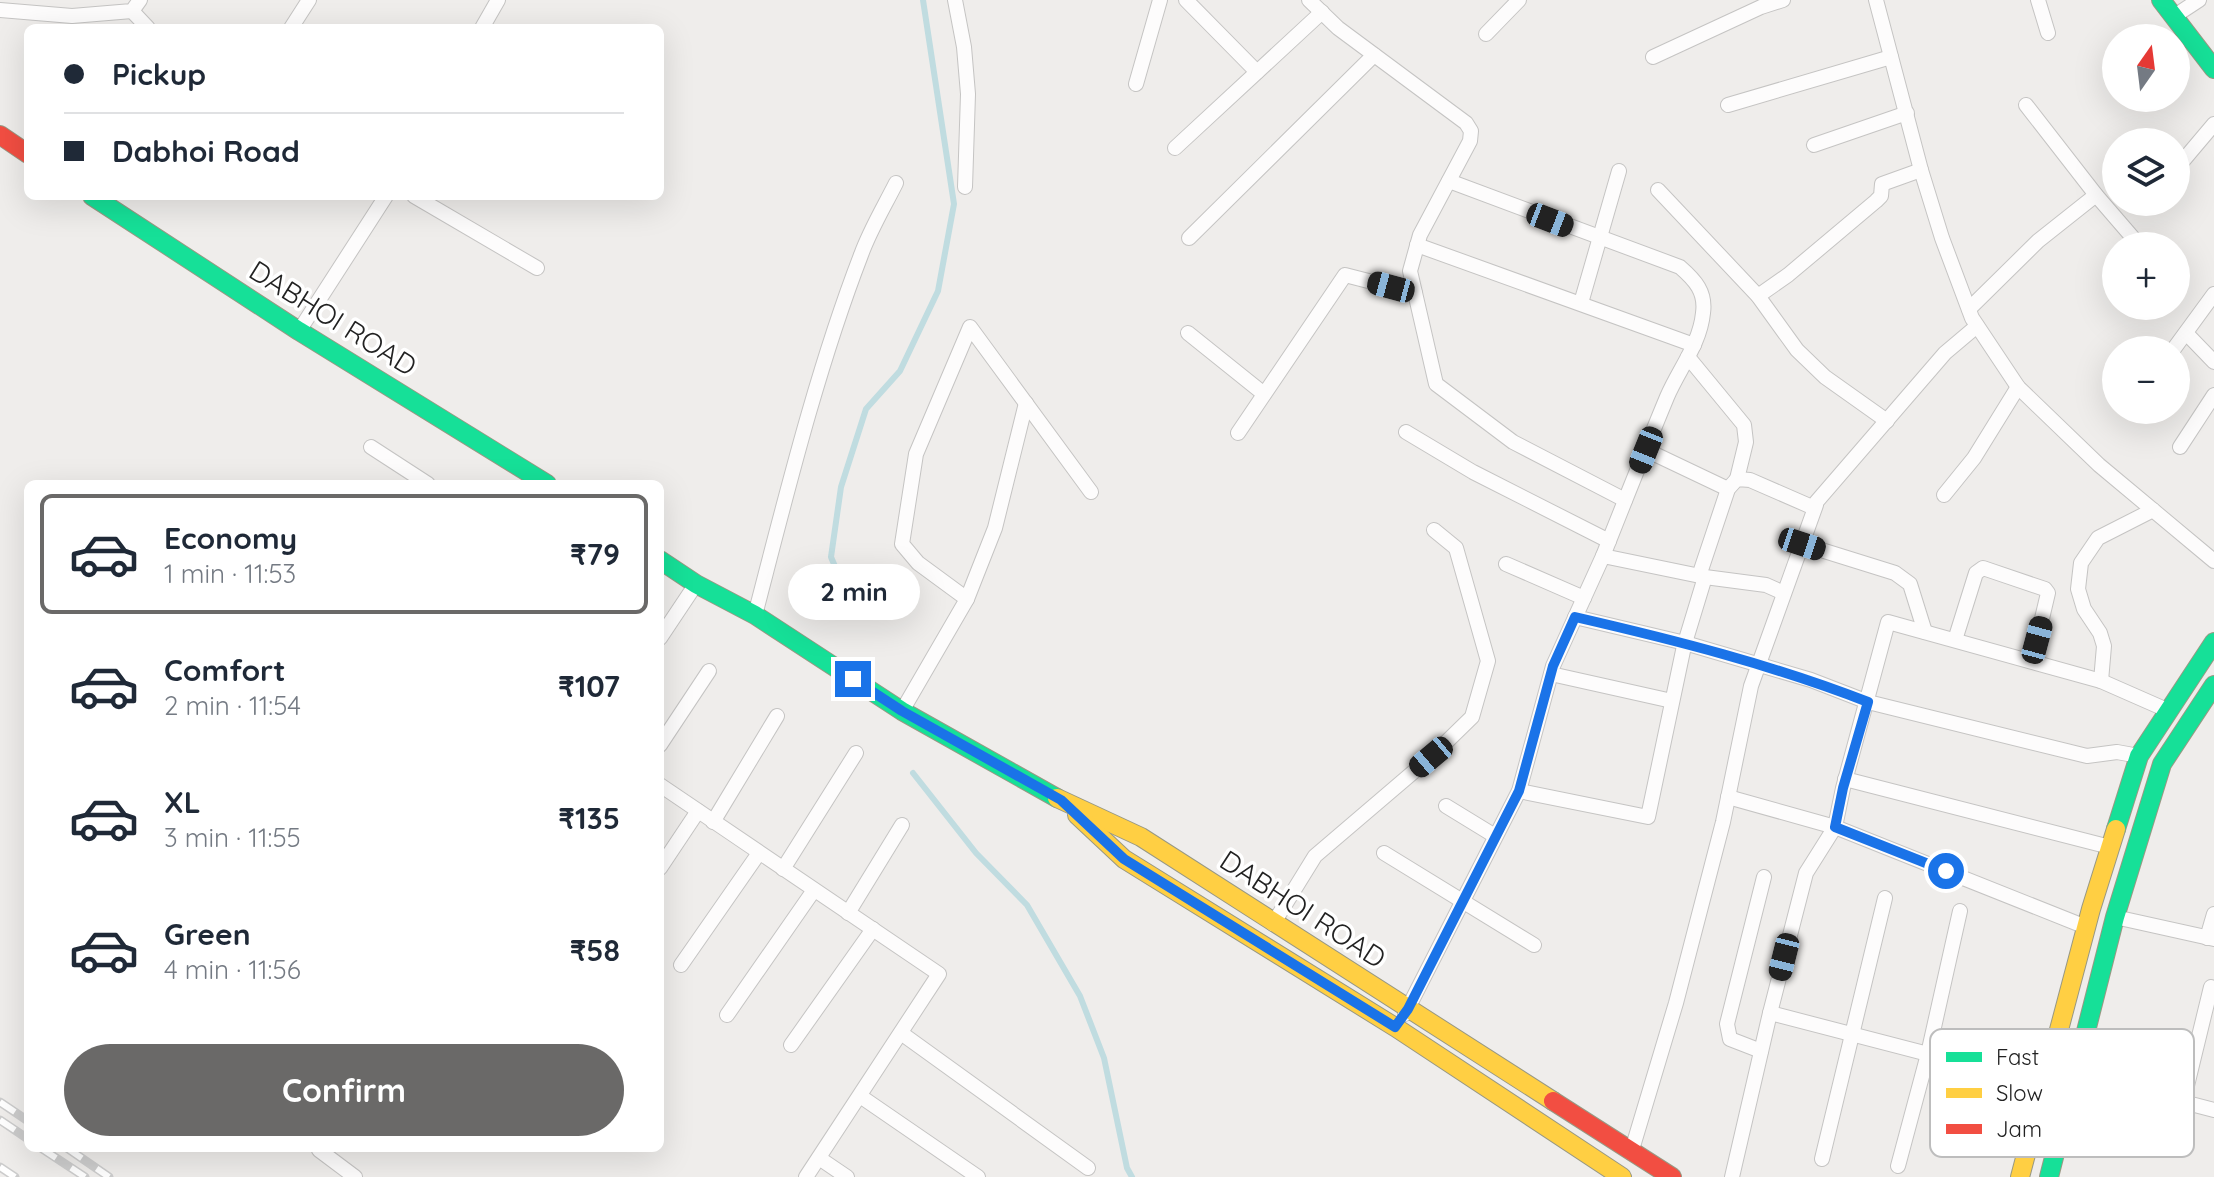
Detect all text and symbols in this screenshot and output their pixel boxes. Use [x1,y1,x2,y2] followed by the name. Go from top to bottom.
[2102,24,2190,112] north arrow
[2102,24,2190,424] map controls
[112,55,206,93] text: Pickup
[2102,128,2190,216] button: layers
[112,132,300,170] text: Dabhoi Road
[1523,200,1577,240] car
[2102,232,2190,320] button: +
[243,252,423,383] street label: DABHOI ROAD
[1365,269,1417,305] car
[2102,336,2190,424] button: −
[1626,423,1666,477] car
[68,518,140,590] icon: car
[164,519,297,557] text: Economy
[1775,525,1829,563] car
[570,535,620,573] text: ₹79
[164,557,296,590] text: 1 min · 11:53
[787,563,919,619] callout: 2 min
[820,575,888,608] text: 2 min
[2019,614,2055,666] car
[68,650,140,722] icon: car
[164,651,285,689] text: Comfort
[835,661,871,697] route end
[558,667,620,705] text: ₹107
[164,689,301,722] text: 2 min · 11:54
[1405,732,1457,782] car
[68,782,140,854] icon: car
[164,783,201,821] text: XL
[558,799,620,837] text: ₹135
[164,821,301,854] text: 3 min · 11:55
[1214,842,1393,975] street label: DABHOI ROAD
[1928,853,1964,889] route start
[68,914,140,986] icon: car
[164,915,251,953] text: Green
[570,931,620,969] text: ₹58
[1767,931,1801,983] car
[164,953,301,986] text: 4 min · 11:56
[1930,1029,2194,1157] legend
[1996,1043,2039,1071] text: Fast
[64,1044,624,1136] button: Confirm
[1996,1079,2043,1107] text: Slow
[1996,1115,2042,1143] text: Jam

